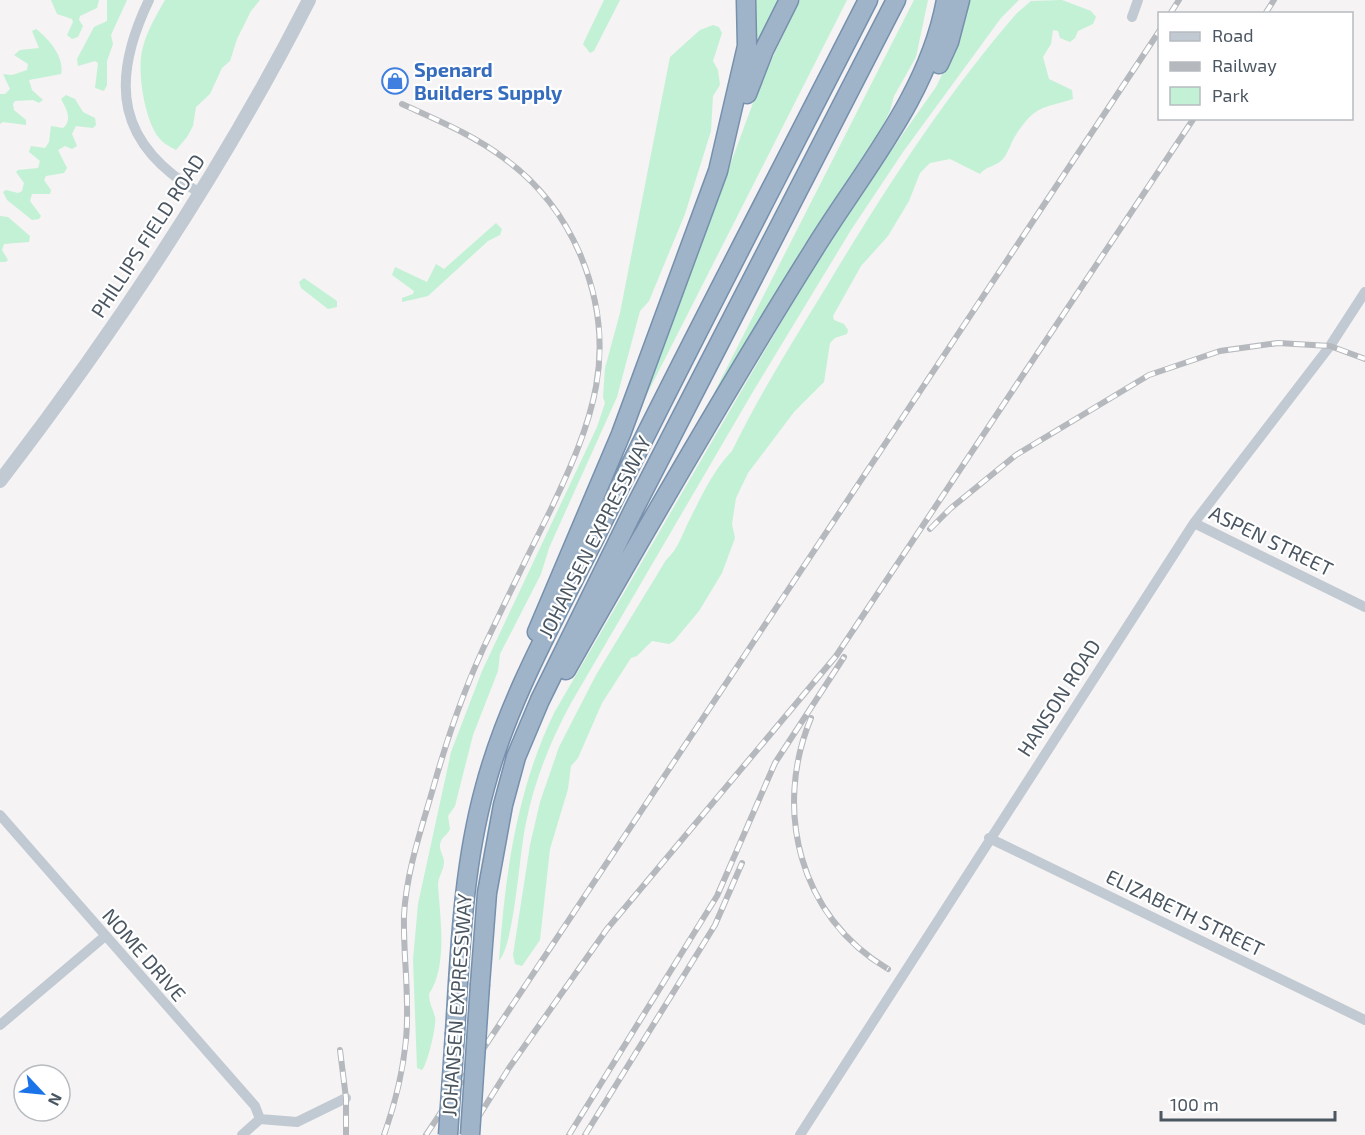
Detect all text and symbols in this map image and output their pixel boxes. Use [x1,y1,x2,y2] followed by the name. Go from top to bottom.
[1158,12,1353,120] legend
[1212,24,1253,46] text: Road
[1212,54,1277,76] text: Railway
[414,57,563,105] place label: Spenard Builders Supply
[380,66,410,96] shop icon: Spenard Builders Supply
[1212,84,1249,106] text: Park
[85,149,209,322] street label: PHILLIPS FIELD ROAD
[533,431,656,642] street label: JOHANSEN EXPRESSWAY
[1206,500,1337,581] street label: ASPEN STREET
[1011,635,1105,760] street label: HANSON ROAD
[1103,863,1269,961] street label: ELIZABETH STREET
[436,892,476,1117] street label: JOHANSEN EXPRESSWAY
[98,903,192,1006] street label: NOME DRIVE
[12,1063,72,1123] north arrow
[1161,1084,1335,1122] scale bar
[45,1090,67,1109] text: N
[1170,1093,1219,1115] text: 100 m

